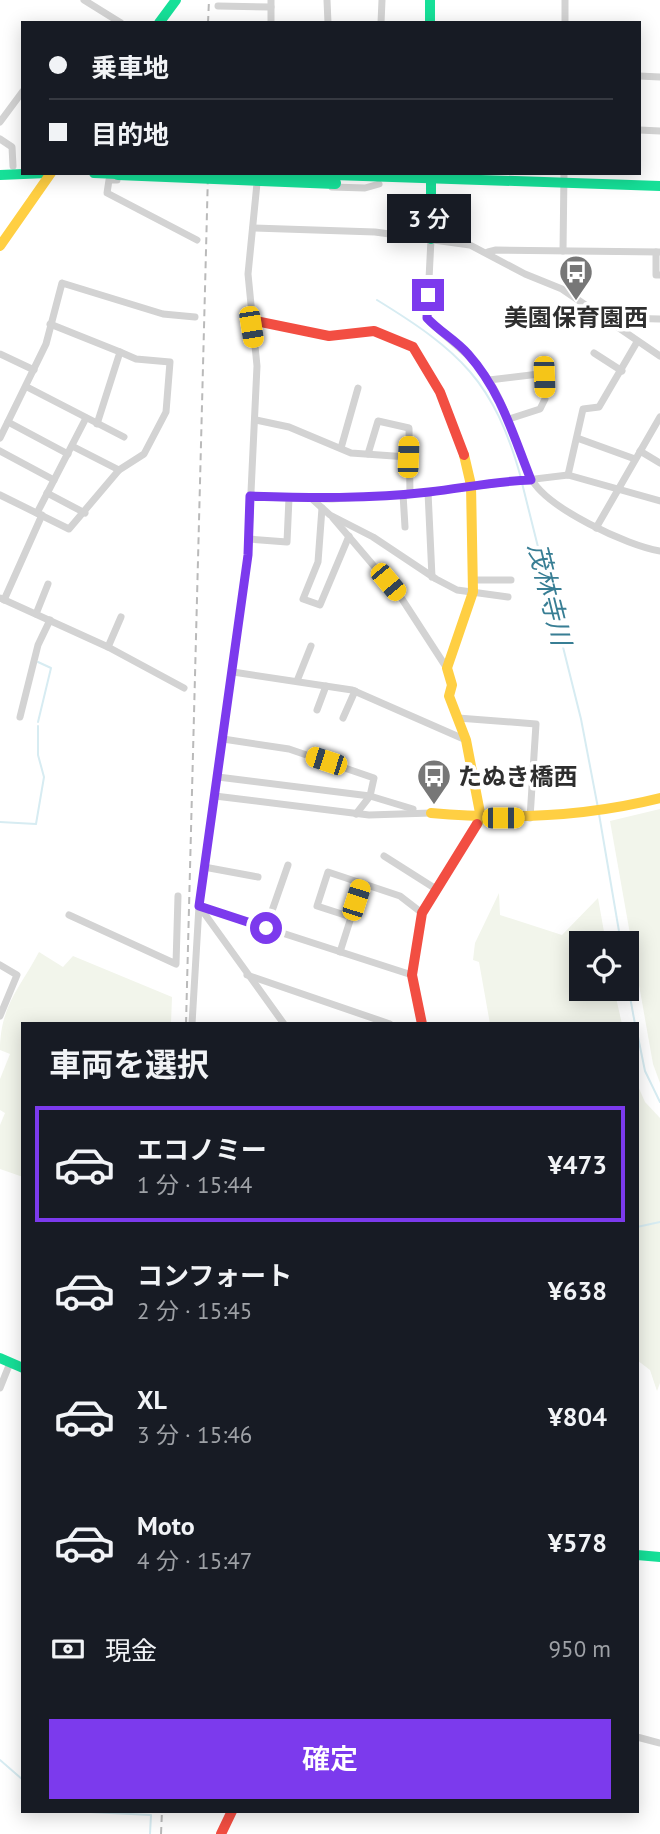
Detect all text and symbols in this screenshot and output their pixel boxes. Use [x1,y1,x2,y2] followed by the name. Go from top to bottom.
[91,51,169,84] text: 乗車地
[91,118,169,151] text: 目的地
[386,194,470,243] callout: 3 分
[408,204,450,233] text: 3 分
[557,253,595,302] bus stop icon: 美園保育園西
[412,279,444,311] route end
[504,302,648,333] place label: 美園保育園西
[238,305,265,349] car
[533,356,556,398] car
[397,436,420,478] car
[521,540,579,651] water label: 茂林寺川
[367,559,410,605] car
[303,745,350,777] car
[415,757,453,806] bus stop icon: たぬき橋西
[458,761,578,792] place label: たぬき橋西
[483,808,525,829] car
[340,877,373,923] car
[250,912,282,944] route start
[569,931,639,1001] map controls
[569,931,639,1001] button: locate
[49,1043,209,1085] text: 車両を選択
[53,1133,116,1196] icon: car
[137,1133,267,1166] text: エコノミー
[548,1148,607,1181] text: ¥473
[137,1170,252,1199] text: 1 分 · 15:44
[53,1259,116,1322] icon: car
[137,1259,292,1292] text: コンフォート
[548,1274,607,1307] text: ¥638
[137,1296,252,1325] text: 2 分 · 15:45
[137,1383,167,1416] text: XL
[53,1385,116,1448] icon: car
[548,1400,607,1433] text: ¥804
[137,1420,252,1449] text: 3 分 · 15:46
[137,1509,195,1542] text: Moto
[53,1511,116,1574] icon: car
[548,1526,607,1559] text: ¥578
[137,1546,252,1575] text: 4 分 · 15:47
[49,1630,87,1668] icon: cash
[105,1634,157,1667] text: 現金
[549,1634,611,1663] text: 950 m
[49,1719,611,1799] button: 確定

